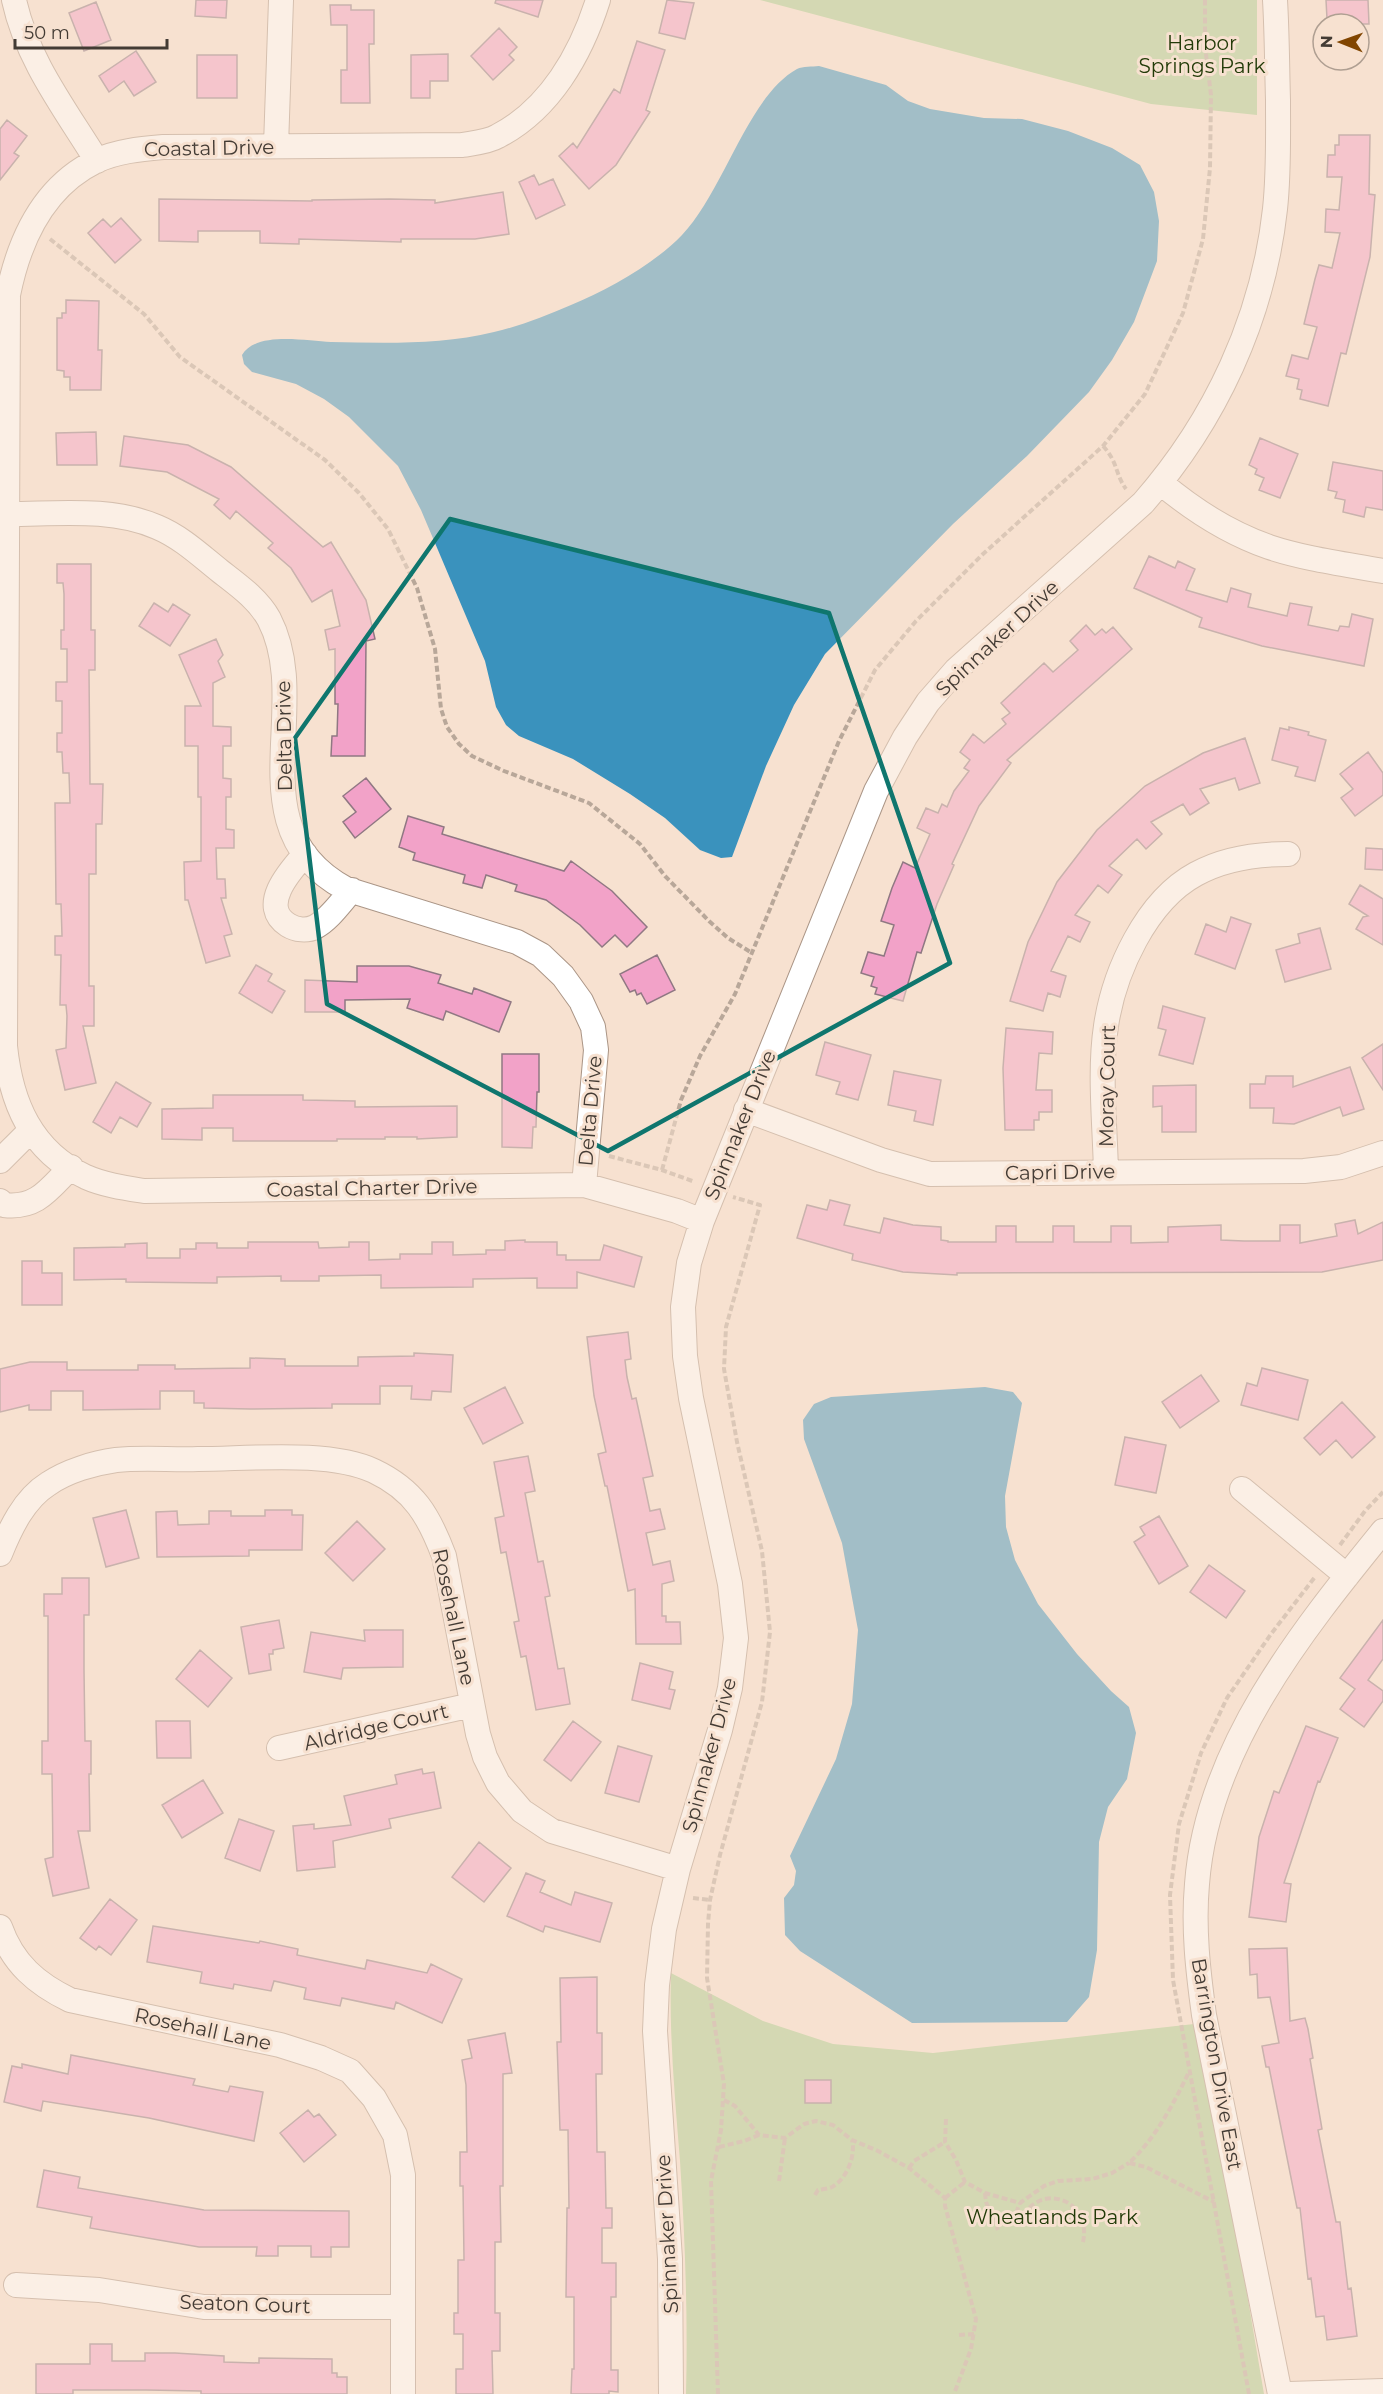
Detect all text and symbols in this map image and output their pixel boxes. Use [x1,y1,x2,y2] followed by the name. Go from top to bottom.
[15,12,166,50] scale bar
[1311,12,1371,72] north arrow
[24,22,70,44] text: 50 m
[1138,31,1266,78] park label: Harbor Springs Park
[1317,35,1336,48] text: N
[144,135,274,161] street label: Coastal Drive
[931,575,1063,701] street label: Spinnaker Drive
[271,680,297,792] street label: Delta Drive
[1094,1025,1120,1147] street label: Moray Court
[699,1047,781,1203] street label: Spinnaker Drive
[573,1055,607,1167] street label: Delta Drive
[1005,1159,1115,1185] street label: Capri Drive
[266,1174,478,1202] street label: Coastal Charter Drive
[428,1546,480,1688] street label: Rosehall Lane
[677,1675,741,1835] street label: Spinnaker Drive
[302,1699,450,1755] street label: Aldridge Court
[1187,1956,1247,2172] street label: Barrington Drive East
[132,2003,274,2055] street label: Rosehall Lane
[651,2154,683,2314] street label: Spinnaker Drive
[966,2205,1138,2229] park label: Wheatlands Park
[179,2290,311,2318] street label: Seaton Court

